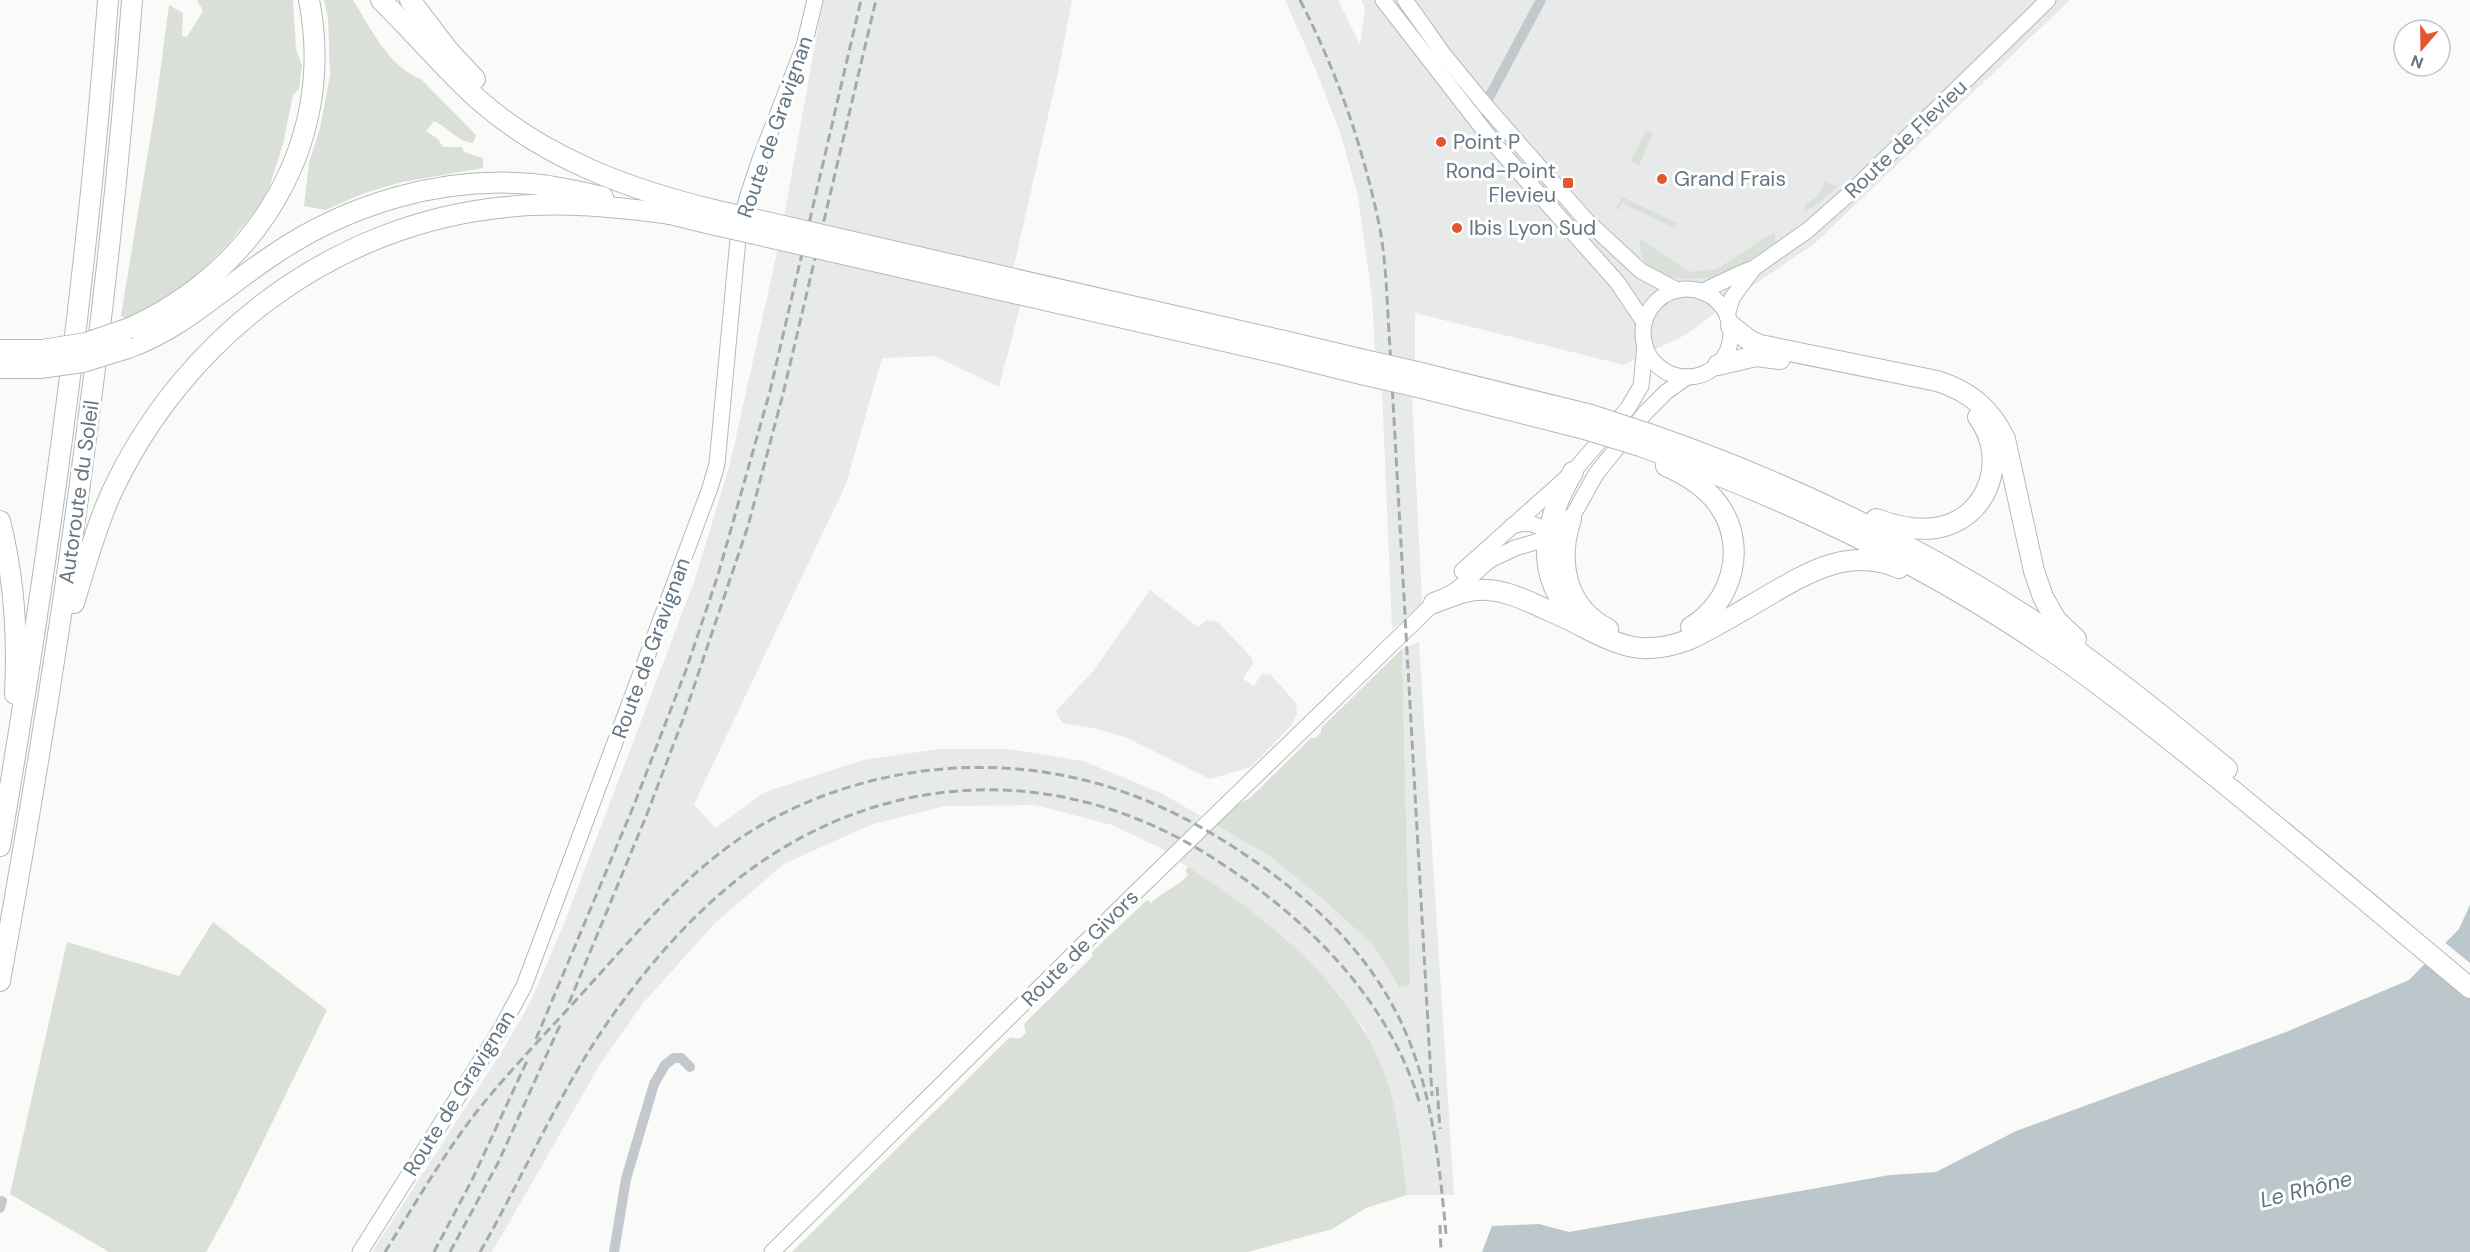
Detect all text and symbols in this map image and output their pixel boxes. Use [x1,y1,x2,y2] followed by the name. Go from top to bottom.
[2392,18,2452,78] north arrow
[731,32,819,222] street label: Route de Gravignan
[2408,50,2426,73] text: N
[1839,73,1973,205] street label: Route de Flevieu
[1453,128,1520,156] place label: Point P
[1434,135,1448,149] marker: Point P
[1446,157,1556,209] place label: Rond-Point Flevieu
[1674,165,1786,193] place label: Grand Frais
[1655,172,1669,186] marker: Grand Frais
[1561,176,1575,190] marker: Rond-Point Flevieu
[1469,214,1596,242] place label: Ibis Lyon Sud
[1450,221,1464,235] marker: Ibis Lyon Sud
[52,398,106,586] street label: Autoroute du Soleil
[605,554,697,742] street label: Route de Gravignan
[1015,883,1145,1013] street label: Route de Givors
[397,1005,521,1181] street label: Route de Gravignan
[2257,1164,2355,1214] water label: Le Rhône

